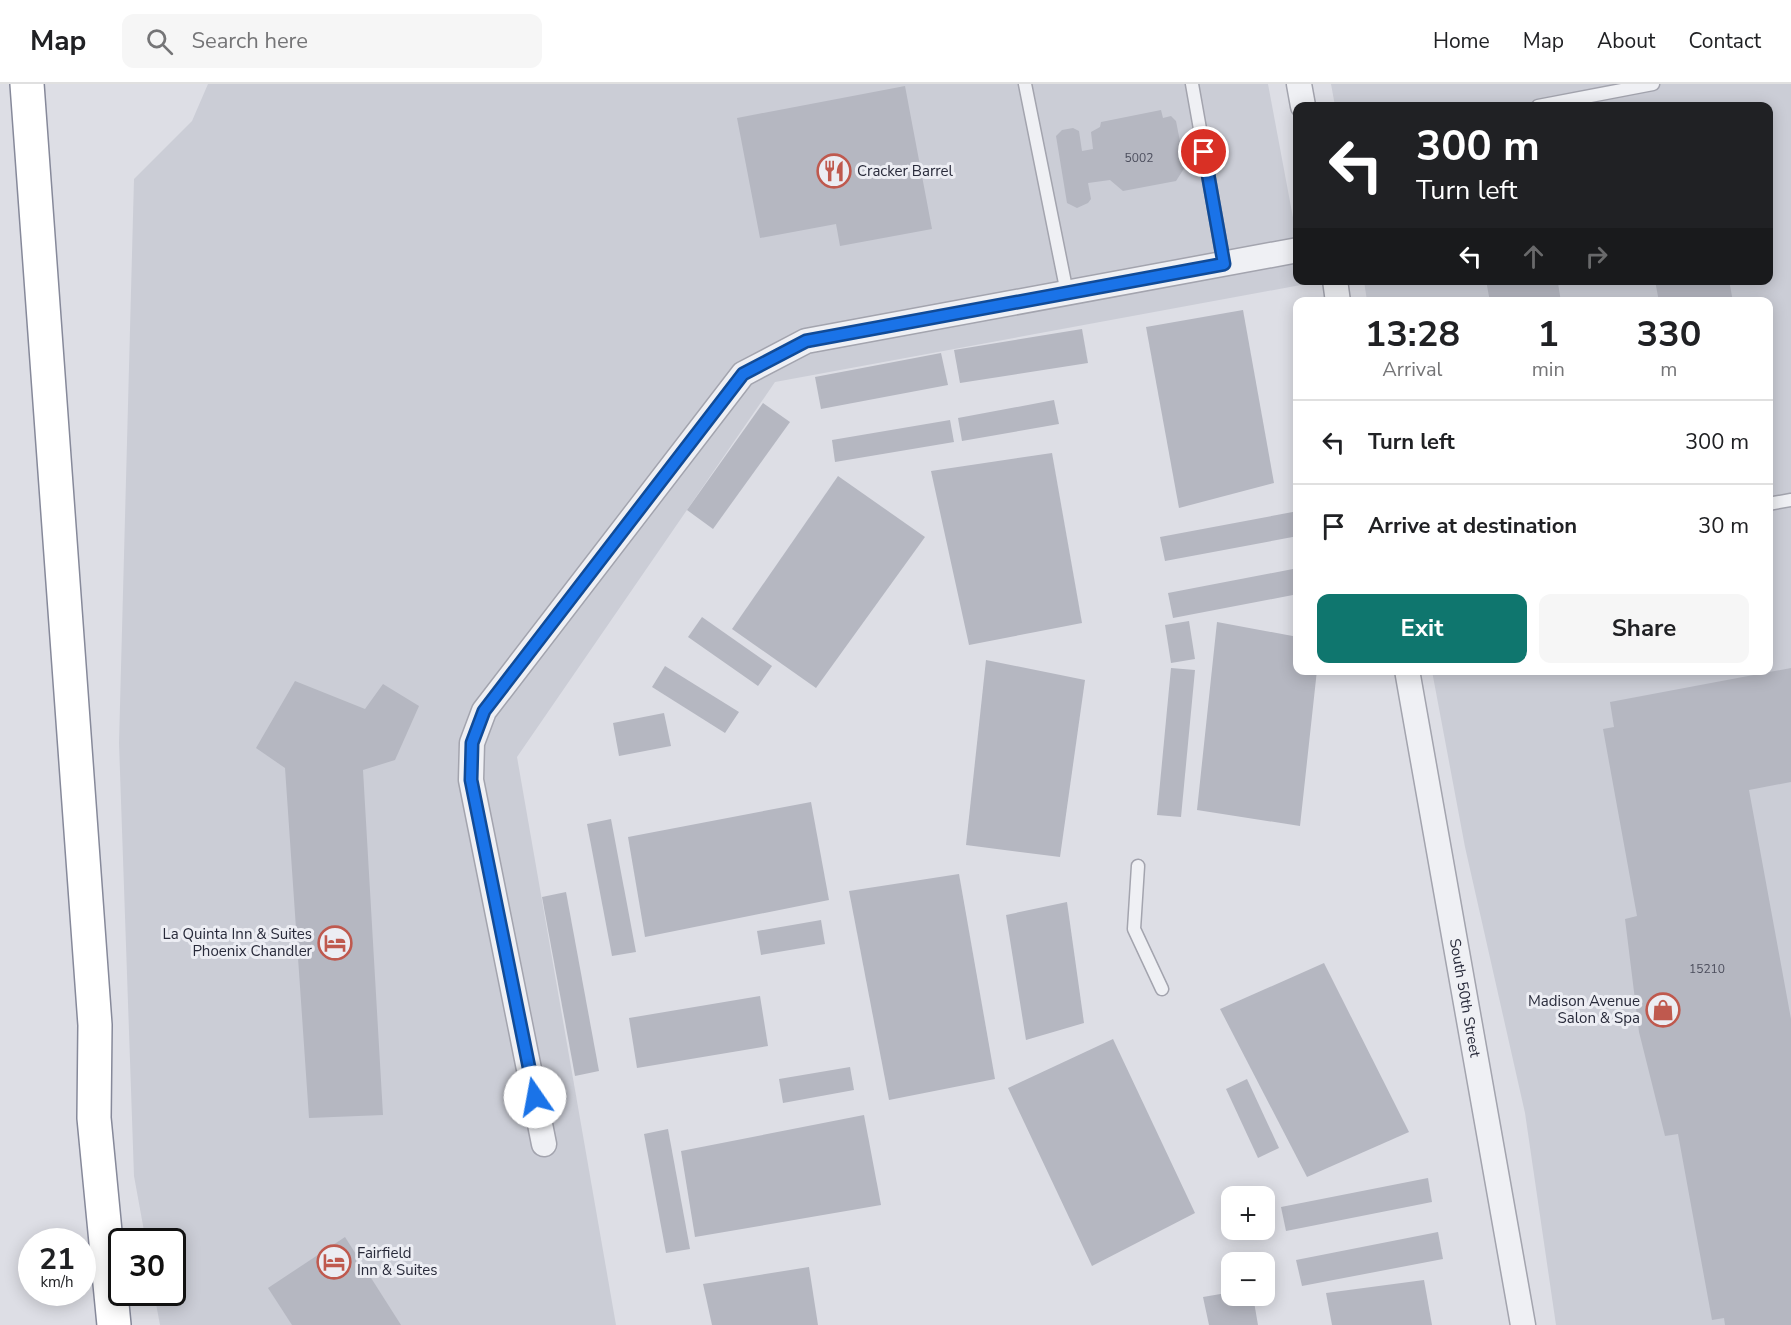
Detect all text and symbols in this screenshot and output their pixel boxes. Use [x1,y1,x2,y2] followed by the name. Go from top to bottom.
[122,14,542,68] search box
[30,22,86,60] text: Map
[143,25,176,58] icon: search
[191,26,308,56] text: Search here
[1433,27,1490,55] text: Home
[1523,27,1564,55] text: Map
[1597,27,1655,55] text: About
[1688,27,1761,55] text: Contact
[1416,118,1540,175] text: 300 m
[1178,126,1229,177] pin
[1317,126,1395,204] icon: left
[1187,135,1220,168] icon: arrive
[1125,150,1153,166] house number: 5002
[816,153,852,189] restaurant icon: Cracker Barrel
[857,161,954,181] place label: Cracker Barrel
[1416,172,1517,209] text: Turn left
[1454,240,1487,273] icon: left
[1517,240,1550,273] icon: ahead
[1580,240,1613,273] icon: right
[1365,310,1460,359] text: 13:28
[1537,310,1559,359] text: 1
[1636,310,1701,359] text: 330
[1382,356,1442,383] text: Arrival
[1532,356,1565,383] text: min
[1660,356,1677,383] text: m
[1317,426,1350,459] icon: left
[1368,427,1455,457] text: Turn left
[1685,427,1749,457] text: 300 m
[1317,510,1350,543] icon: arrive
[1368,511,1577,541] text: Arrive at destination
[1698,511,1749,541] text: 30 m
[1317,594,1527,663] button: Exit
[1539,594,1749,663] button: Share
[163,924,313,961] place label: La Quinta Inn & Suites Phoenix Chandler
[317,925,353,961] hotel icon: La Quinta Inn & Suites Phoenix Chandler
[1445,937,1486,1060] street label: South 50th Street
[1689,961,1725,977] house number: 15210
[1528,991,1640,1028] place label: Madison Avenue Salon & Spa
[1645,992,1681,1028] shop icon: Madison Avenue Salon & Spa
[503,1065,567,1129] position arrow
[1221,1186,1275,1306] map controls
[1221,1186,1275,1240] button: +
[108,1228,186,1306] speed limit sign: 30
[39,1239,75,1280] text: 21
[357,1243,437,1280] place label: Fairfield Inn & Suites
[316,1244,352,1280] hotel icon: Fairfield Inn & Suites
[1221,1252,1275,1306] button: −
[40,1272,74,1292] text: km/h

